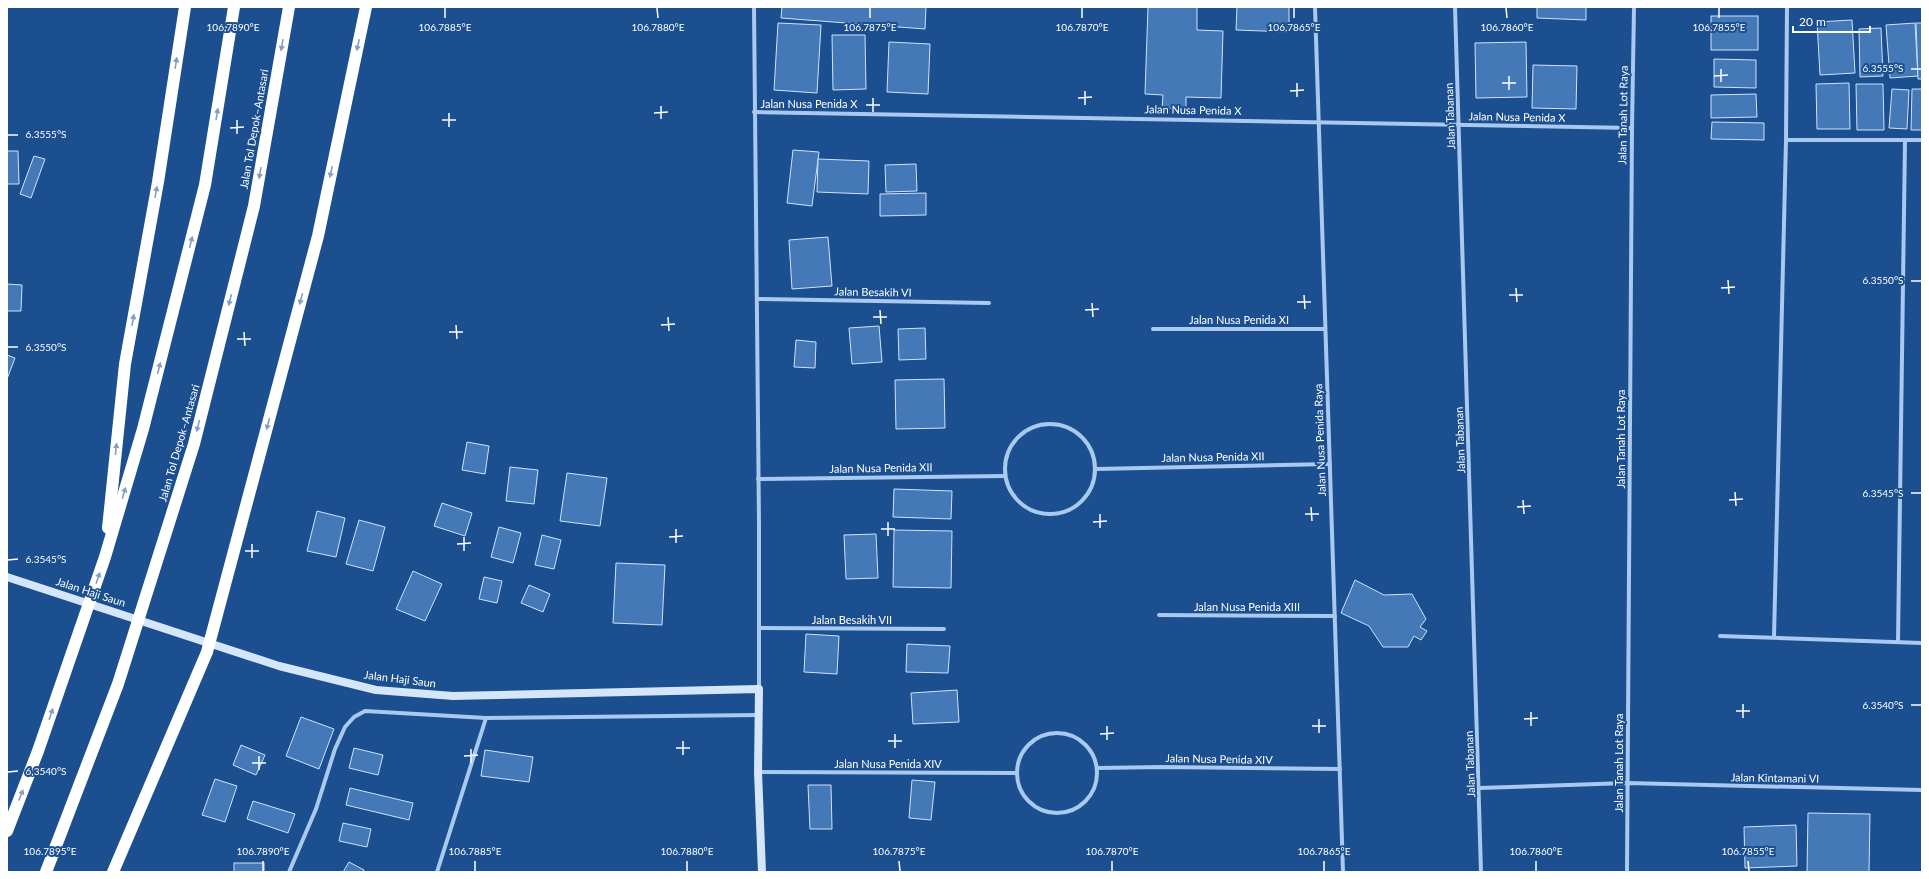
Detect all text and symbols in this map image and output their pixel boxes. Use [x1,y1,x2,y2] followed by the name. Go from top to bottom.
[1793,8,1870,34] scale bar
[1799,14,1826,29] text: 20 m
[207,21,260,33] text: 106.7890°E
[419,21,472,33] text: 106.7885°E
[632,21,685,33] text: 106.7880°E
[844,21,897,33] text: 106.7875°E
[1056,21,1109,33] text: 106.7870°E
[1268,21,1321,33] text: 106.7865°E
[1481,21,1534,33] text: 106.7860°E
[1693,21,1746,33] text: 106.7855°E
[279,39,285,51] one-way arrow
[354,39,360,51] one-way arrow
[173,57,179,69] one-way arrow
[1863,62,1903,74] text: 6.3555°S
[1615,65,1630,165] street label: Jalan Tanah Lot Raya
[237,68,271,190] street label: Jalan Tol Depok–Antasari
[1442,82,1457,150] street label: Jalan Tabanan
[761,97,858,110] street label: Jalan Nusa Penida X
[1144,102,1242,117] street label: Jalan Nusa Penida X
[214,108,220,120] one-way arrow
[1468,109,1566,124] street label: Jalan Nusa Penida X
[26,128,66,140] text: 6.3555°S
[328,166,334,179] one-way arrow
[256,167,262,179] one-way arrow
[153,186,159,198] one-way arrow
[188,235,194,248] one-way arrow
[1863,274,1903,286] text: 6.3550°S
[834,284,912,299] street label: Jalan Besakih VI
[298,293,304,305] one-way arrow
[227,294,233,306] one-way arrow
[1189,313,1289,326] street label: Jalan Nusa Penida XI
[130,314,136,326] one-way arrow
[26,341,66,353] text: 6.3550°S
[156,361,162,374] one-way arrow
[156,382,202,503] street label: Jalan Tol Depok–Antasari
[1311,383,1328,497] street label: Jalan Nusa Penida Raya
[1614,389,1627,489] street label: Jalan Tanah Lot Raya
[1452,406,1467,474] street label: Jalan Tabanan
[265,419,271,431] one-way arrow
[195,420,201,432] one-way arrow
[113,443,120,455] one-way arrow
[1161,449,1265,464] street label: Jalan Nusa Penida XII
[829,460,933,475] street label: Jalan Nusa Penida XII
[121,487,127,499] one-way arrow
[1863,487,1903,499] text: 6.3545°S
[26,553,66,565] text: 6.3545°S
[95,571,101,583] one-way arrow
[55,574,128,609] street label: Jalan Haji Saun
[1194,600,1300,613] street label: Jalan Nusa Penida XIII
[812,613,892,626] street label: Jalan Besakih VII
[363,668,437,689] street label: Jalan Haji Saun
[1863,699,1903,711] text: 6.3540°S
[48,708,54,720] one-way arrow
[1612,713,1625,813] street label: Jalan Tanah Lot Raya
[1462,730,1477,798] street label: Jalan Tabanan
[1165,751,1273,766] street label: Jalan Nusa Penida XIV
[834,757,942,770] street label: Jalan Nusa Penida XIV
[26,765,66,777] text: 6.3540°S
[1731,770,1819,785] street label: Jalan Kintamani VI
[19,788,25,800] one-way arrow
[24,845,77,857] text: 106.7895°E
[237,845,290,857] text: 106.7890°E
[449,845,502,857] text: 106.7885°E
[661,845,714,857] text: 106.7880°E
[873,845,926,857] text: 106.7875°E
[1086,845,1139,857] text: 106.7870°E
[1298,845,1351,857] text: 106.7865°E
[1510,845,1563,857] text: 106.7860°E
[1722,845,1775,857] text: 106.7855°E

